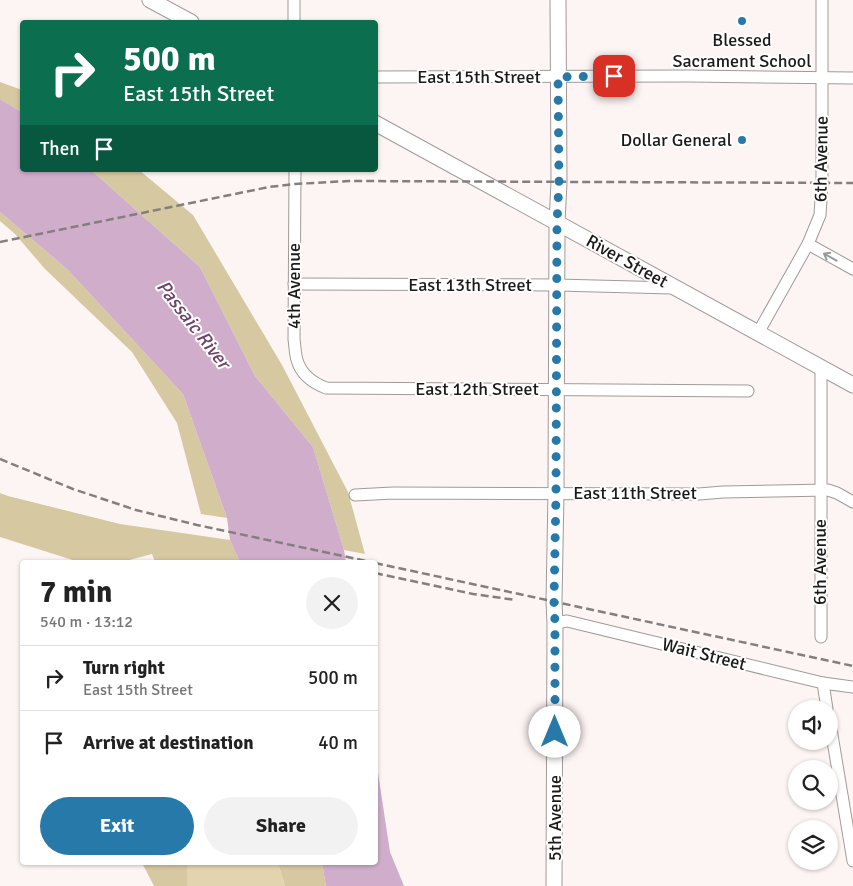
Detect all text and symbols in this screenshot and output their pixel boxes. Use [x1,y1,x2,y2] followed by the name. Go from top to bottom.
[736,15,748,27] marker: Blessed Sacrament School
[673,29,811,72] place label: Blessed Sacrament School
[123,37,216,80] text: 500 m
[40,40,105,105] icon: right
[593,55,635,97] pin
[600,62,628,90] icon: arrive
[417,66,541,88] street label: East 15th Street
[123,80,274,107] text: East 15th Street
[809,116,833,202] street label: 6th Avenue
[621,129,732,151] place label: Dollar General
[736,134,748,146] marker: Dollar General
[90,135,118,163] icon: arrive
[40,137,80,161] text: Then
[582,230,672,292] street label: River Street
[283,243,305,329] street label: 4th Avenue
[824,251,838,261] one-way arrow
[408,274,532,296] street label: East 13th Street
[151,276,237,376] water label: Passaic River
[415,378,539,400] street label: East 12th Street
[573,482,697,504] street label: East 11th Street
[809,519,831,605] street label: 6th Avenue
[40,574,112,611] text: 7 min
[306,577,358,629] button: close
[40,612,133,632] text: 540 m · 13:12
[660,633,748,675] street label: Wait Street
[83,656,165,680] text: Turn right
[40,664,68,692] icon: right
[308,666,358,690] text: 500 m
[83,680,193,700] text: East 15th Street
[788,700,838,870] map controls
[788,700,838,750] button: sound
[528,705,580,757] position arrow
[40,729,68,757] icon: arrive
[83,731,254,755] text: Arrive at destination
[318,731,358,755] text: 40 m
[788,760,838,810] button: search
[544,775,566,861] street label: 5th Avenue
[40,797,194,855] button: Exit
[204,797,358,855] button: Share
[788,820,838,870] button: layers

